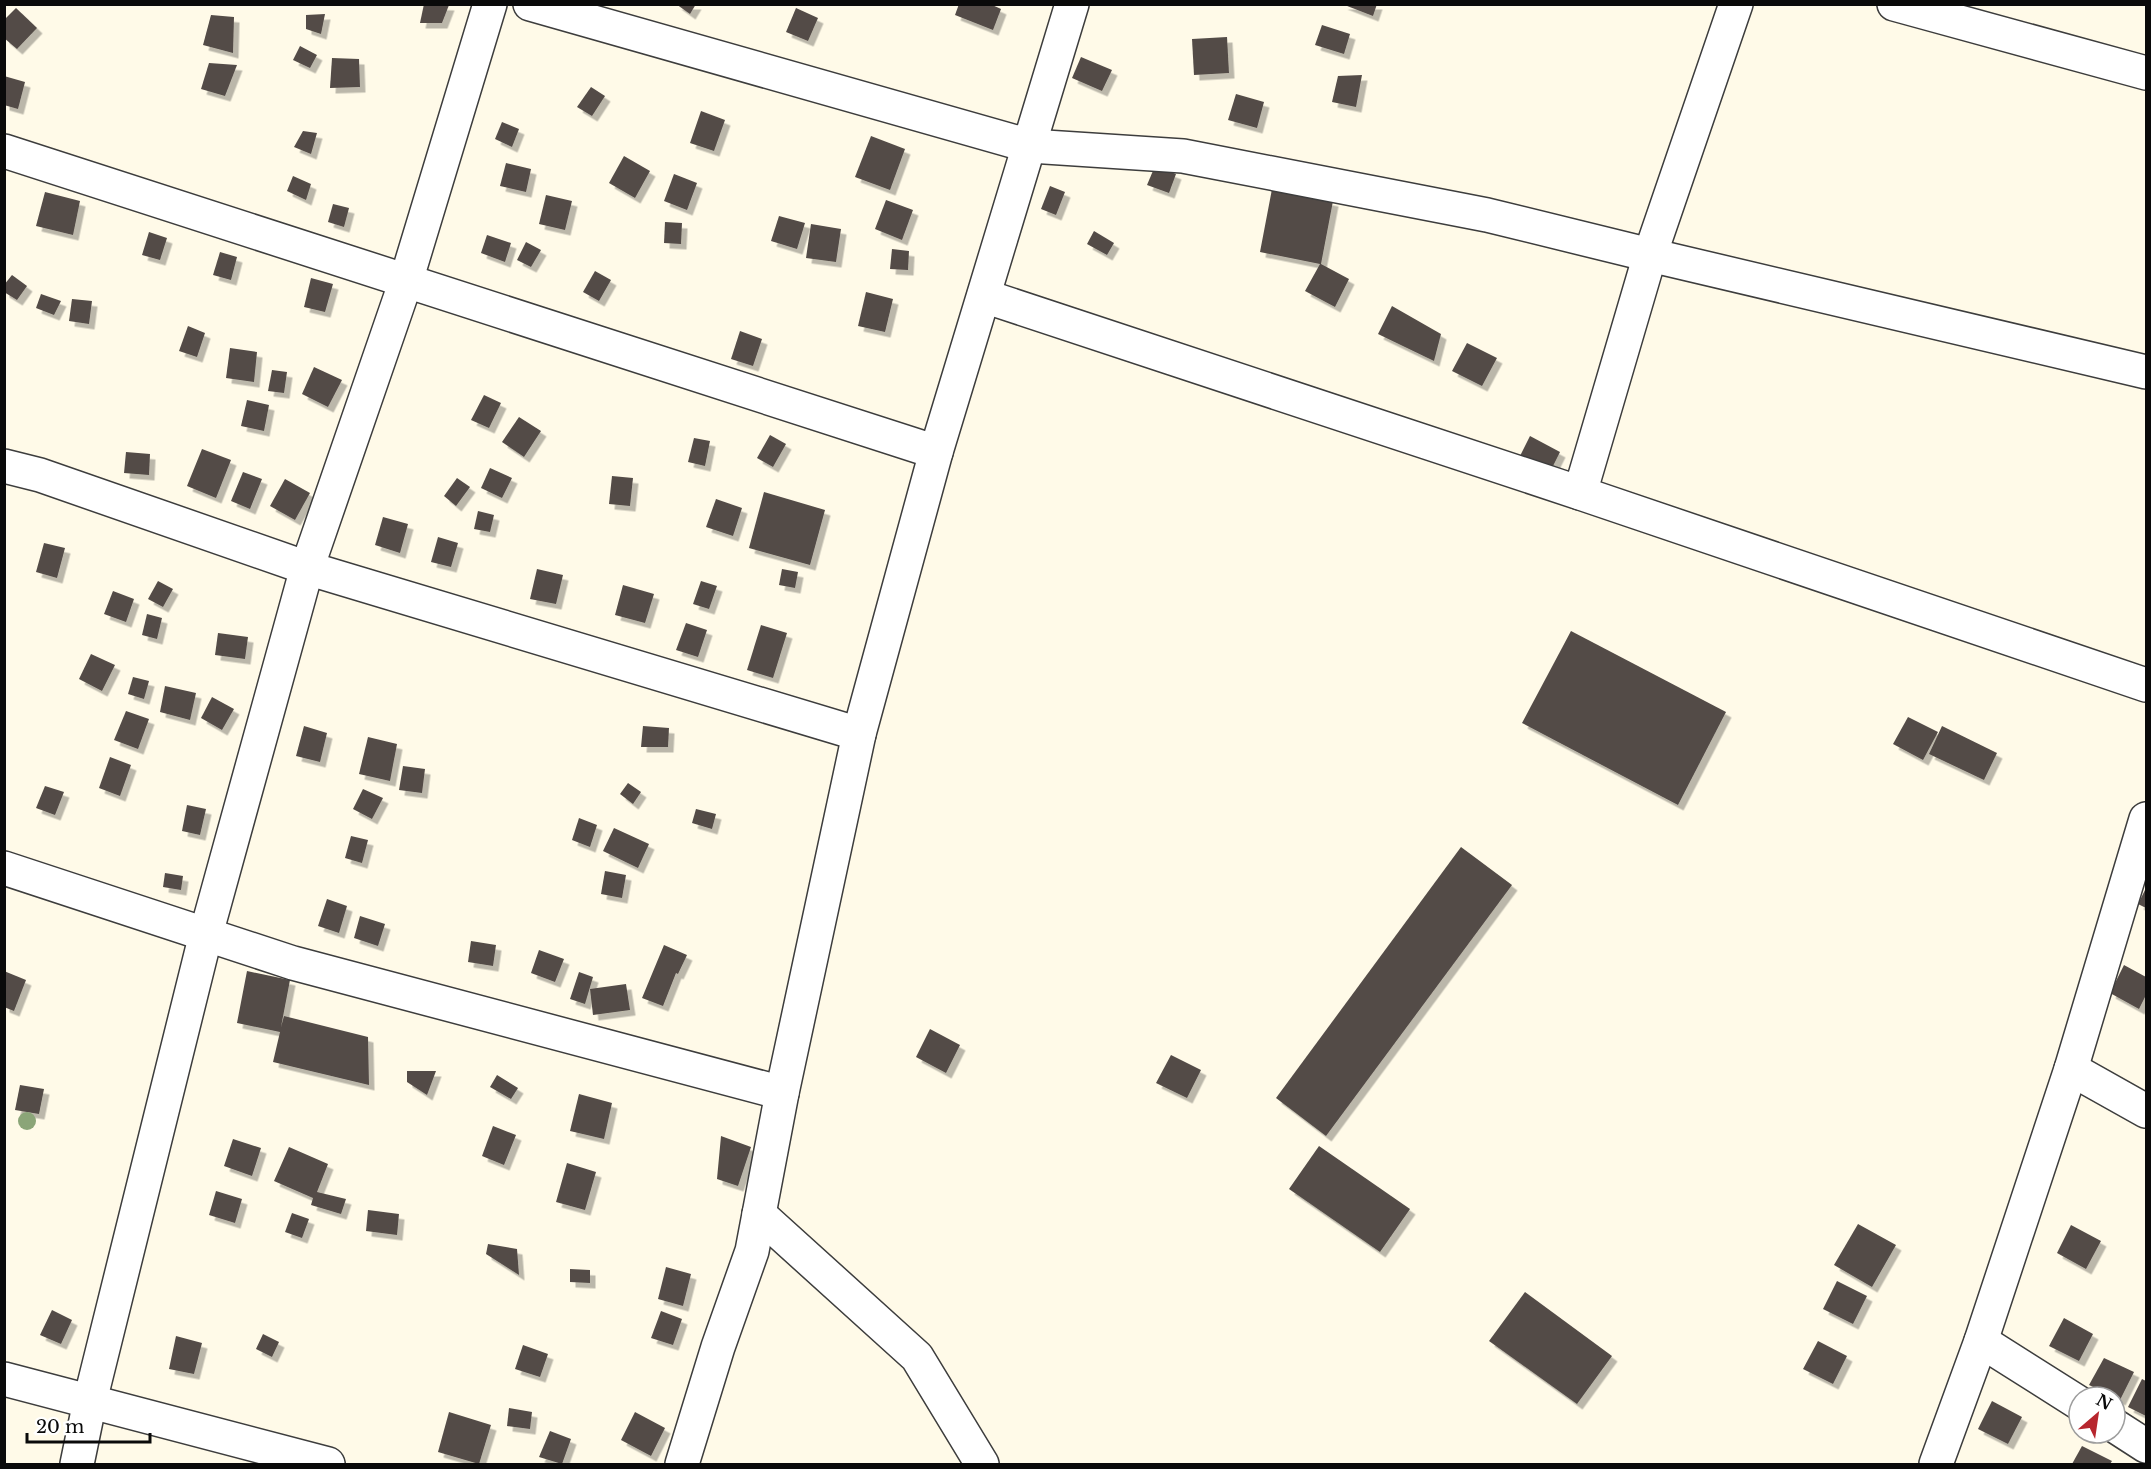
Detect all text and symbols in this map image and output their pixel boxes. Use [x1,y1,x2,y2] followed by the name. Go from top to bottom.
[2067,1385,2127,1445] north arrow
[2093,1389,2116,1414] text: N
[27,1406,150,1444] scale bar
[36,1416,84,1438] text: 20 m

